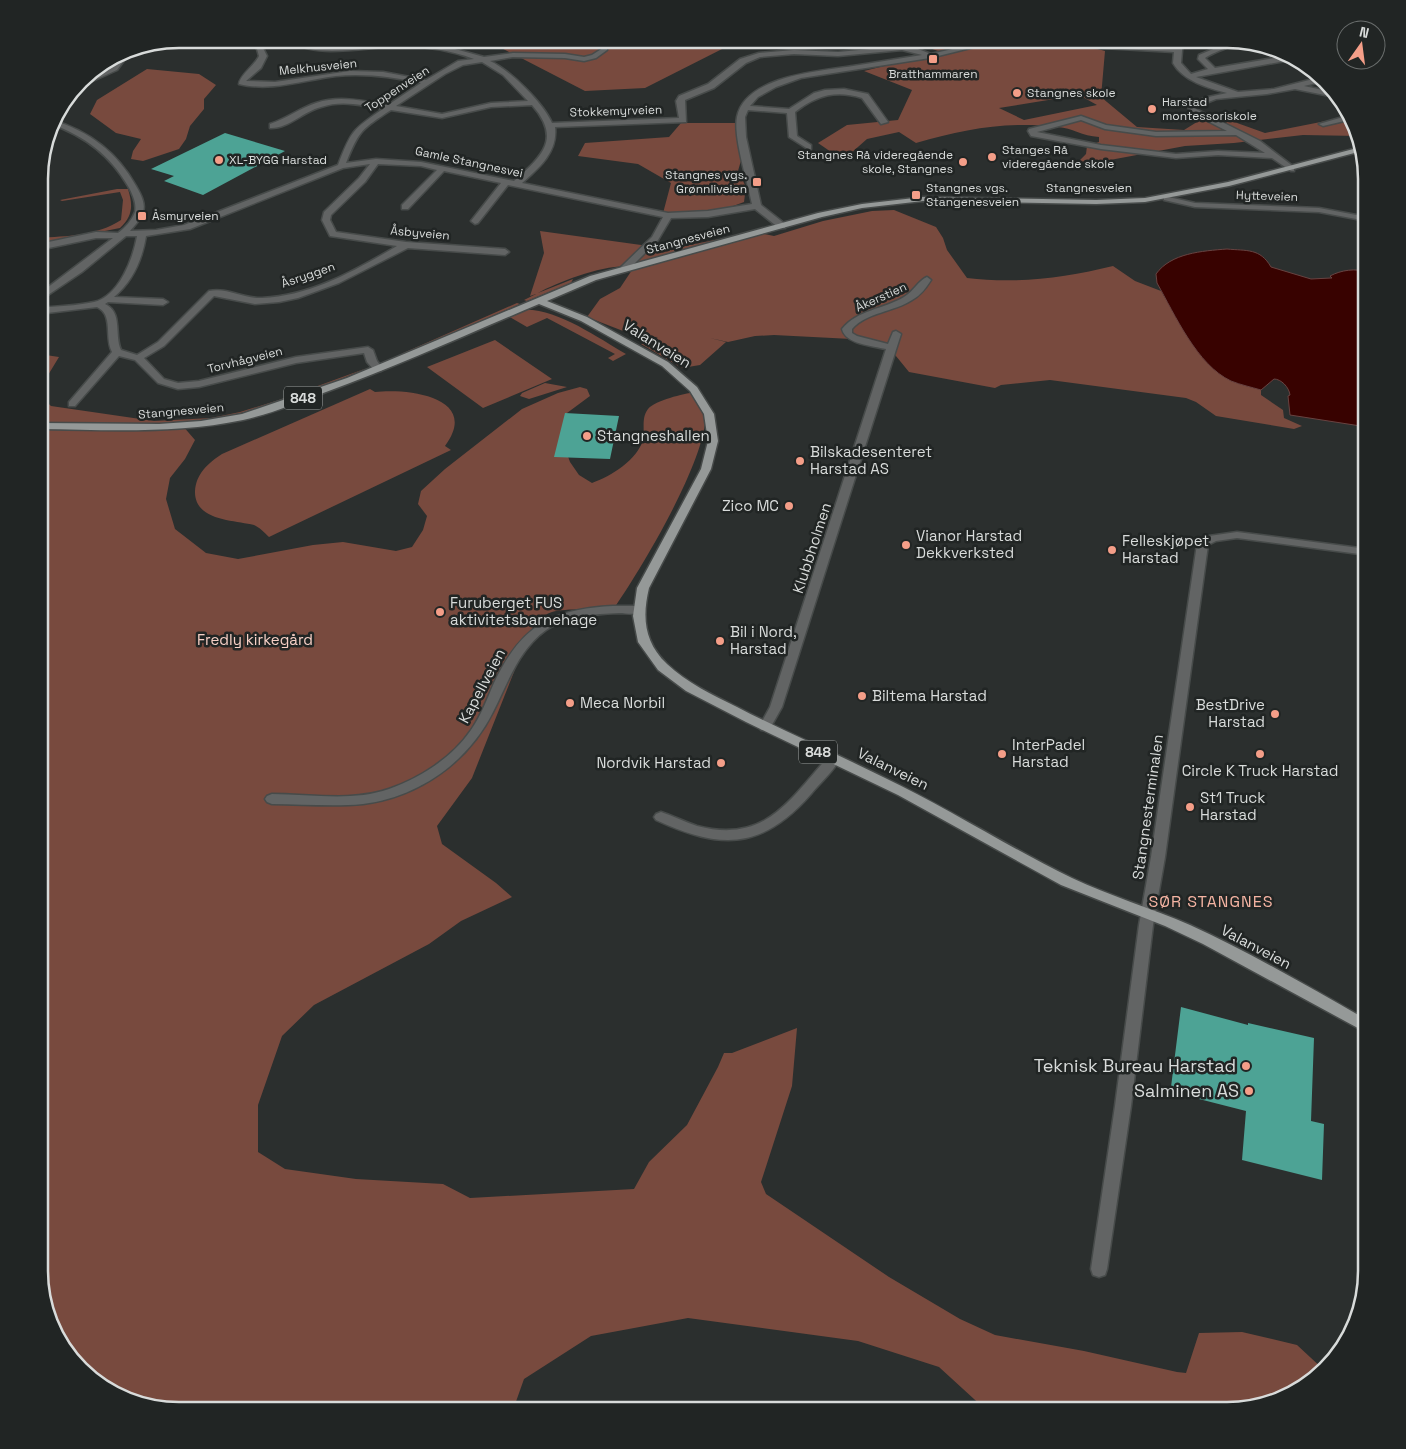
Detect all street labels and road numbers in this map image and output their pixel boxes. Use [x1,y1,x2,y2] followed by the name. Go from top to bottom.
[278,55,358,79] street label: Melkhusveien
[362,62,432,116] street label: Toppenveien
[569,101,663,121] street label: Stokkemyrveien
[414,143,524,181] street label: Gamle Stangnesvei
[1046,180,1132,196] street label: Stangnesveien
[1236,187,1298,205] street label: Hytteveien
[644,220,732,258] street label: Stangnesveien
[390,222,450,244] street label: Åsbyveien
[279,258,337,292] street label: Åsryggen
[853,279,909,315] street label: Åkerstien
[620,315,695,372] street label: Valanveien
[206,343,284,377] street label: Torvhågveien
[284,386,322,409] road number: 848
[137,399,225,423] street label: Stangnesveien
[788,500,835,596] street label: Klubbholmen
[454,645,509,726] street label: Kapellveien
[1128,733,1167,881] street label: Stangnesterminalen
[799,740,837,764] road number: 848
[854,743,932,794] street label: Valanveien
[1218,920,1295,973] street label: Valanveien

